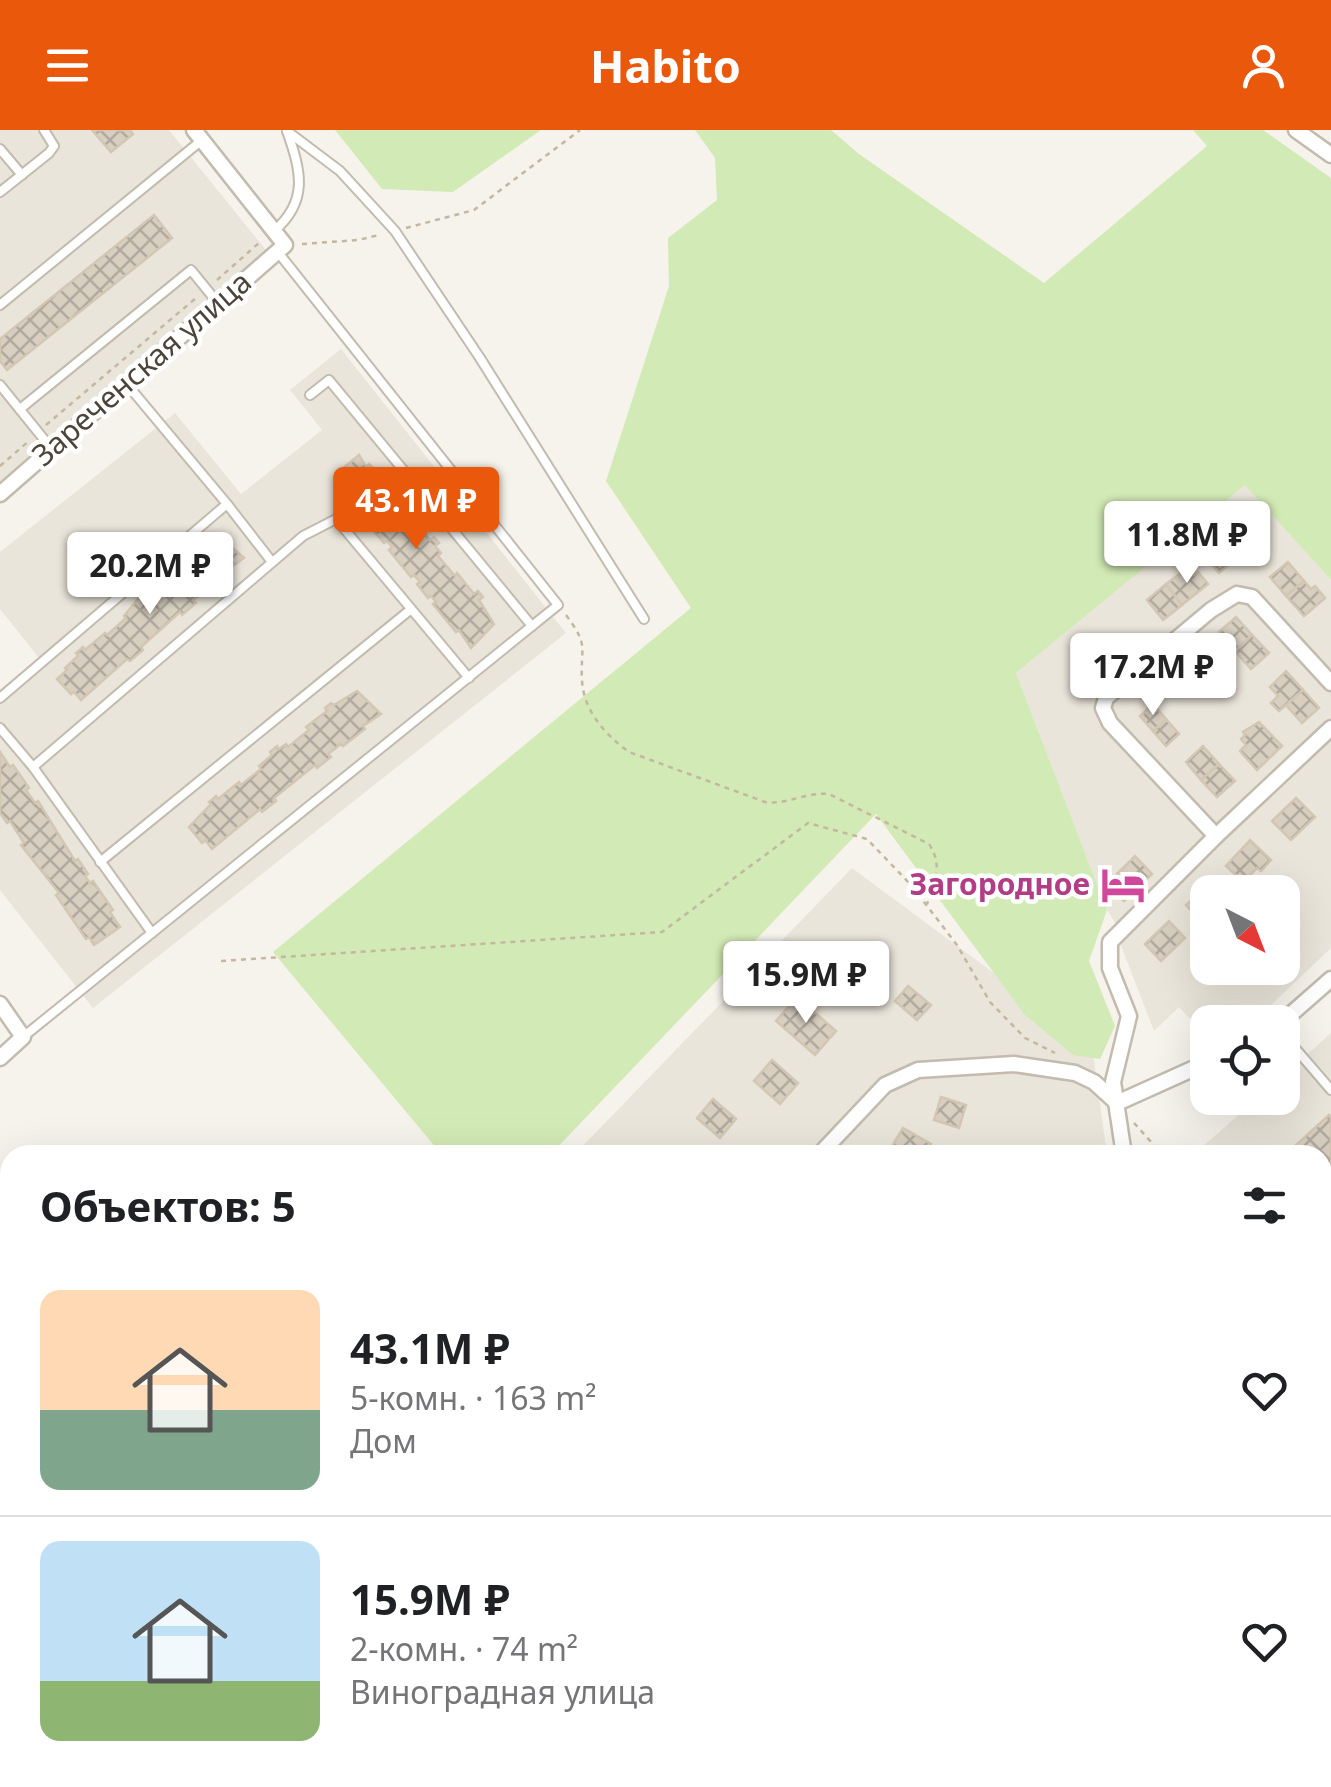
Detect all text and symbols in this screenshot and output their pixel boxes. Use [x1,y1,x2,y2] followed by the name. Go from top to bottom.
[590,35,741,96] text: Habito
[40,38,95,93] icon: menu
[1236,38,1291,93] icon: person
[23,261,259,475] street label: Зареченская улица
[324,467,508,552] pin: 43.1M ₽
[355,478,477,521] text: 43.1M ₽
[1095,501,1279,586] pin: 11.8M ₽
[1126,512,1248,555] text: 11.8M ₽
[58,532,242,617] pin: 20.2M ₽
[89,543,211,586] text: 20.2M ₽
[1061,633,1245,718] pin: 17.2M ₽
[1092,644,1214,687] text: 17.2M ₽
[1099,861,1147,909] hotel icon: Загородное
[909,863,1090,904] place label: Загородное
[1190,875,1300,985] north arrow
[1190,875,1300,1115] map controls
[714,941,898,1026] pin: 15.9M ₽
[745,952,867,995] text: 15.9M ₽
[1190,1005,1300,1115] button: locate
[40,1177,296,1234] text: Объектов: 5
[1237,1178,1292,1233] icon: filters
[350,1319,510,1376] text: 43.1M ₽
[120,1330,240,1450] icon: home
[1237,1363,1292,1418] icon: heart
[350,1376,596,1419] text: 5-комн. · 163 m²
[350,1419,417,1462] text: Дом
[350,1570,510,1627] text: 15.9M ₽
[120,1581,240,1701] icon: home
[1237,1614,1292,1669] icon: heart
[350,1627,578,1670] text: 2-комн. · 74 m²
[350,1670,655,1713] text: Виноградная улица

